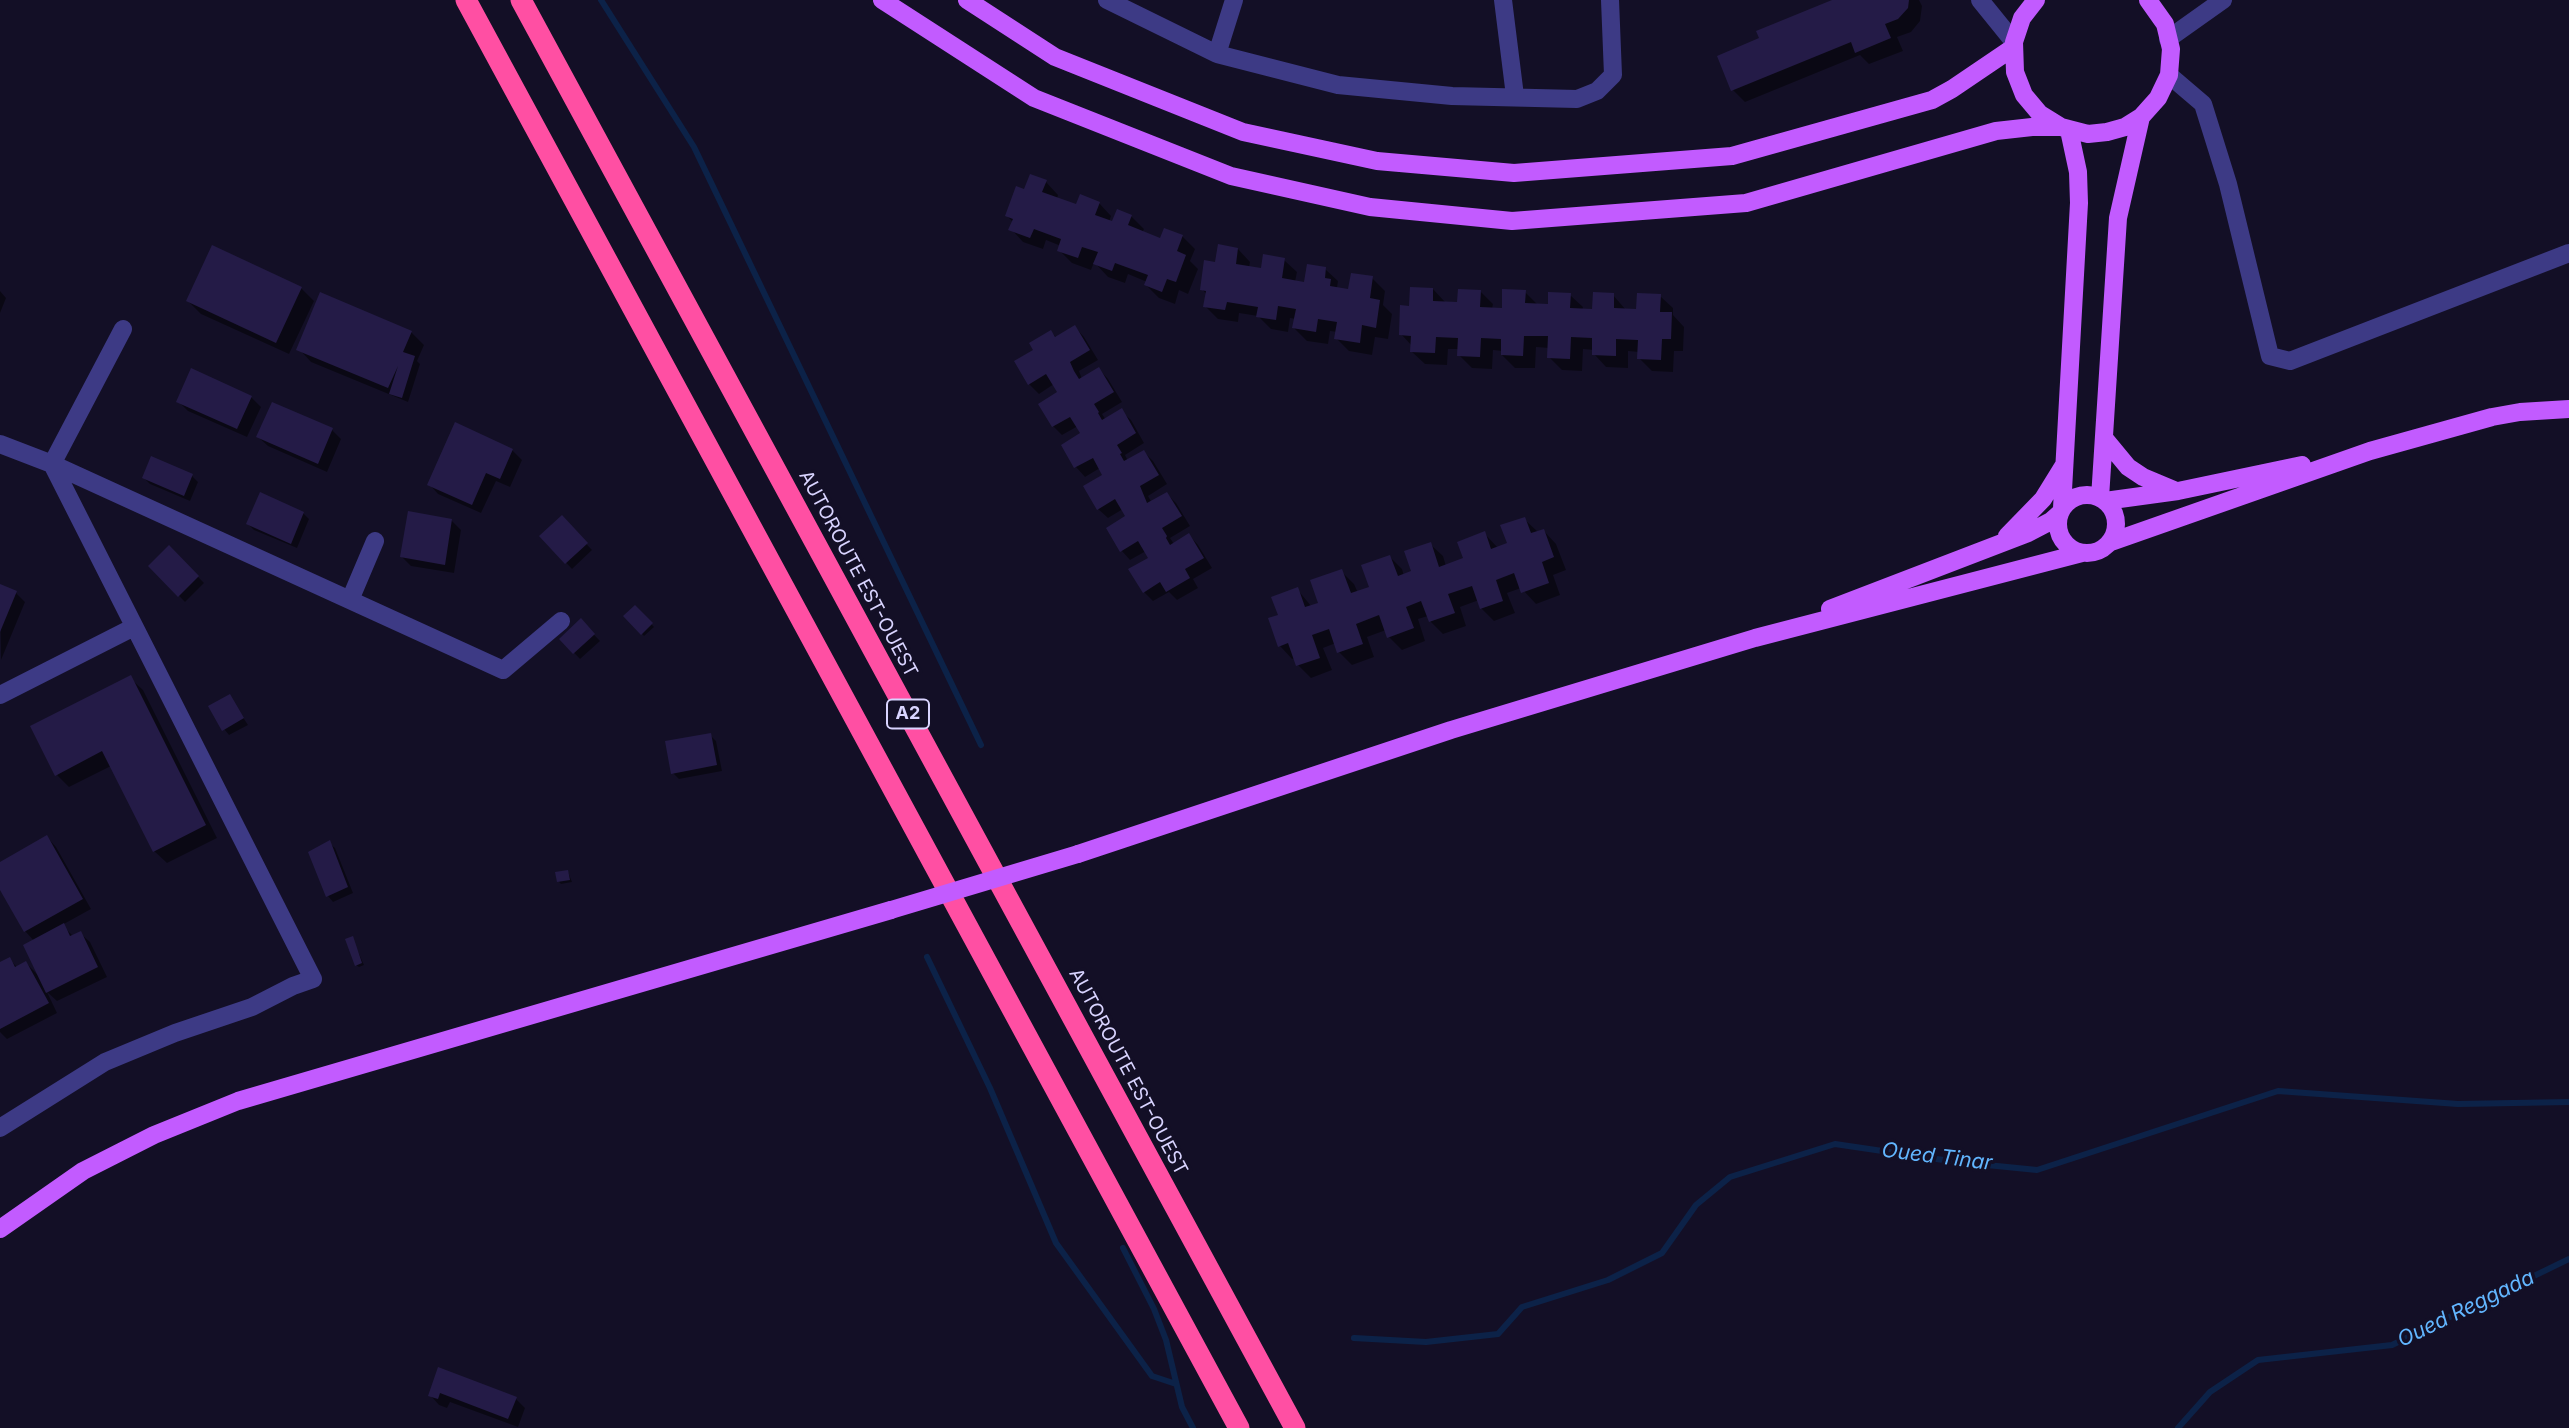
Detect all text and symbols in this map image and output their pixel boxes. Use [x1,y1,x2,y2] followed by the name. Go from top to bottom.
[794,467,922,681] street label: AUTOROUTE EST-OUEST
[887,700,929,728] road number: A2
[1064,965,1192,1179] street label: AUTOROUTE EST-OUEST
[1880,1138,1994,1176] water label: Oued Tinar
[2393,1265,2539,1353] water label: Oued Reggada

